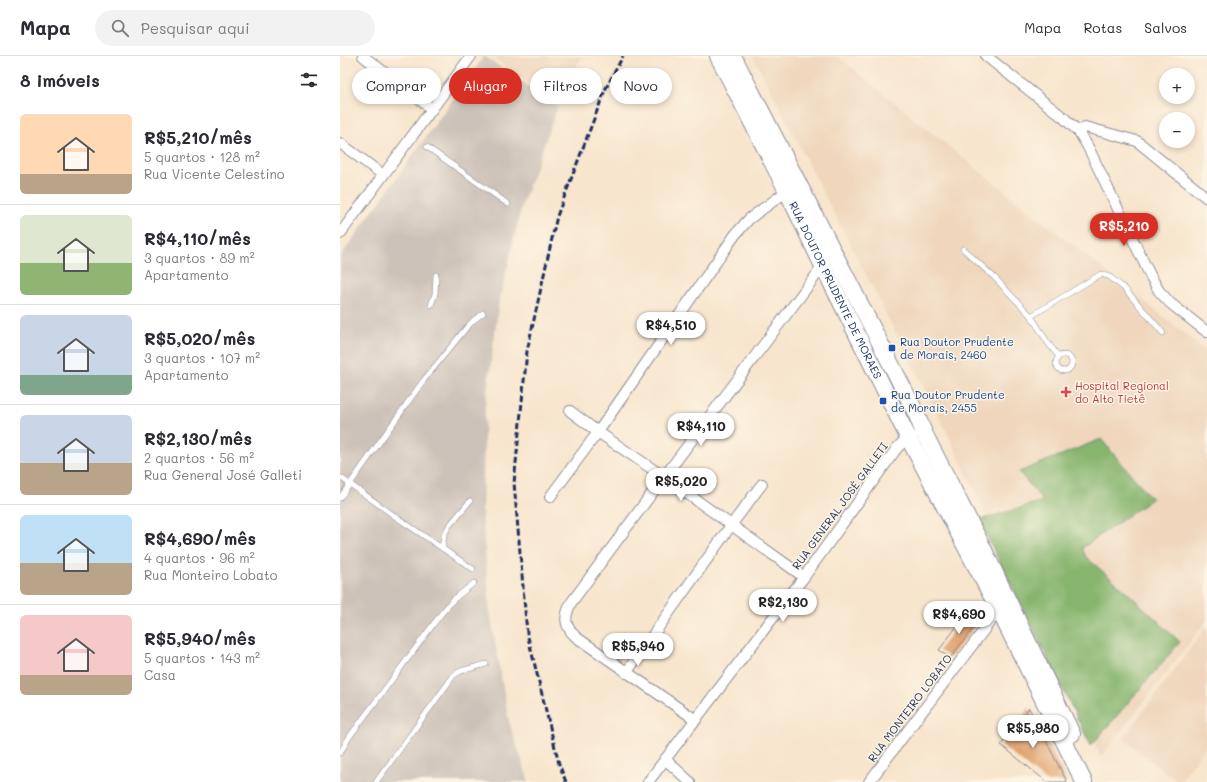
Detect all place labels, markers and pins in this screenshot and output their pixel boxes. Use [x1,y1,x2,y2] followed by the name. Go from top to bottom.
[1087,213,1161,247] pin: R$5,210
[634,312,708,346] pin: R$4,510
[900,334,1014,362] place label: Rua Doutor Prudente de Morais, 2460
[887,343,897,353] marker: Rua Doutor Prudente de Morais, 2460
[1075,378,1169,406] place label: Hospital Regional do Alto Tietê
[1060,386,1072,398] marker: Hospital Regional do Alto Tietê
[891,387,1005,415] place label: Rua Doutor Prudente de Morais, 2455
[878,396,888,406] marker: Rua Doutor Prudente de Morais, 2455
[664,413,738,447] pin: R$4,110
[644,468,718,502] pin: R$5,020
[746,589,820,623] pin: R$2,130
[922,601,996,635] pin: R$4,690
[601,633,675,667] pin: R$5,940
[996,715,1070,749] pin: R$5,980

